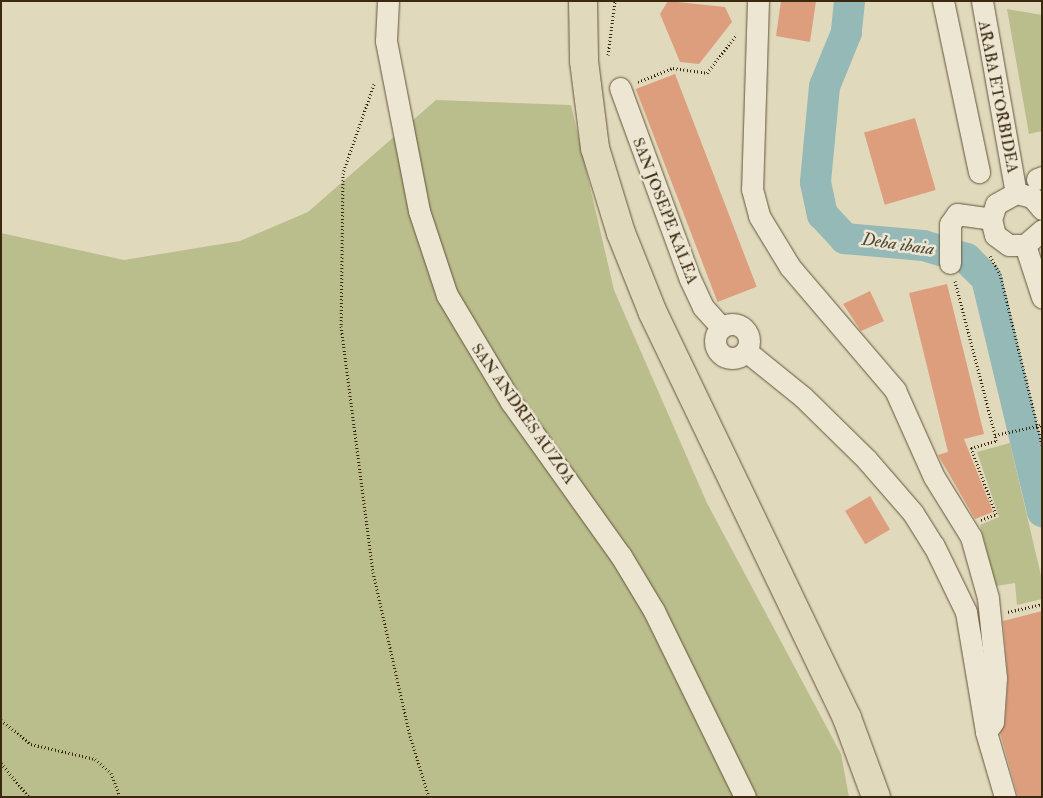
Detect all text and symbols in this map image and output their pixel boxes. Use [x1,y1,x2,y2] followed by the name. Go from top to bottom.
[974,19,1022,175] street label: ARABA ETORBIDEA
[628,135,702,287] street label: SAN JOSEPE KALEA
[860,229,936,261] water label: Deba ibaia
[467,340,579,488] street label: SAN ANDRES AUZOA

